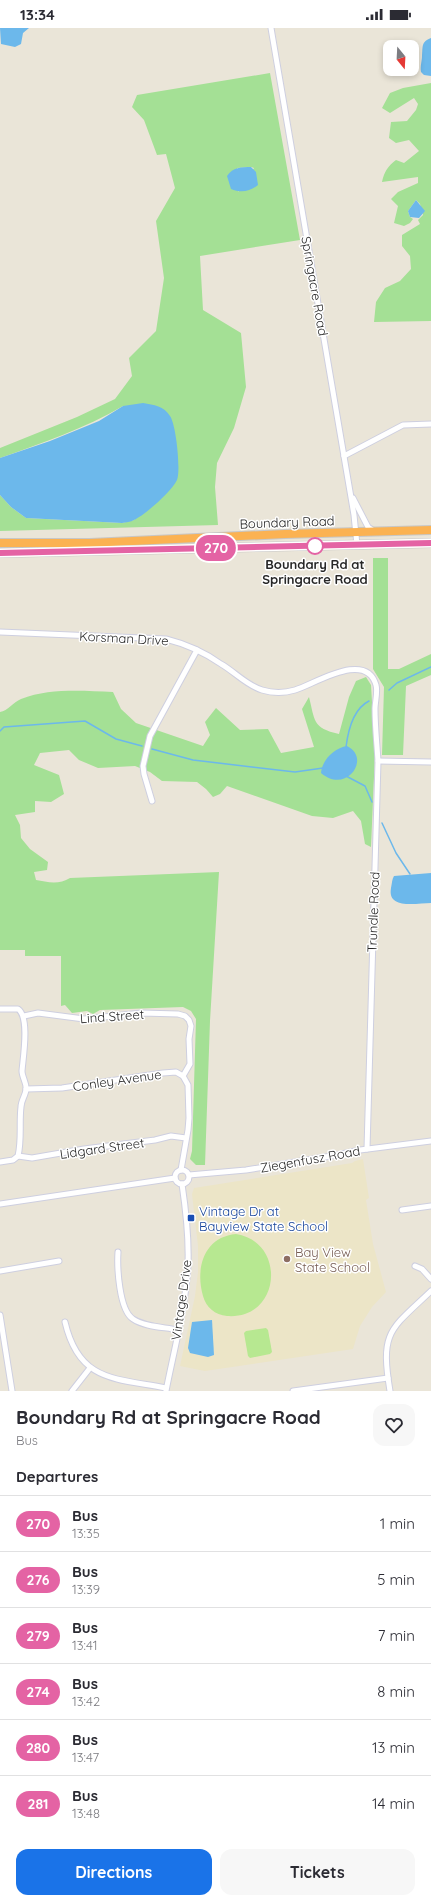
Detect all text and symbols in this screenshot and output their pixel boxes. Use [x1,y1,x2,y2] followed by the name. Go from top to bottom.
[20,5,55,24] text: 13:34
[383,40,419,76] north arrow
[383,40,419,76] map controls
[298,235,332,337] street label: Springacre Road
[239,512,335,532] street label: Boundary Road
[193,535,239,561] line badge: 270
[306,537,324,555] marker: Boundary Rd at Springacre Road
[204,539,228,557] text: 270
[262,556,368,587] place label: Boundary Rd at Springacre Road
[79,628,169,648] street label: Korsman Drive
[364,871,382,953] street label: Trundle Road
[79,1006,145,1026] street label: Lind Street
[72,1066,162,1094] street label: Conley Avenue
[59,1134,145,1162] street label: Lidgard Street
[259,1142,361,1176] street label: Ziegenfusz Road
[199,1203,328,1234] place label: Vintage Dr at Bayview State School
[186,1213,196,1223] marker: Vintage Dr at Bayview State School
[295,1244,370,1275] place label: Bay View State School
[282,1254,292,1264] marker: Bay View State School
[167,1259,195,1341] street label: Vintage Drive
[373,1404,415,1446] button: heart
[16,1405,321,1429] text: Boundary Rd at Springacre Road
[16,1432,38,1448] text: Bus
[16,1467,98,1486] text: Departures
[72,1506,98,1525] text: Bus
[380,1514,415,1533] text: 1 min
[26,1515,50,1533] text: 270
[72,1525,100,1541] text: 13:35
[72,1562,98,1581] text: Bus
[377,1570,415,1589] text: 5 min
[27,1571,49,1589] text: 276
[72,1581,100,1597] text: 13:39
[72,1618,98,1637] text: Bus
[378,1626,415,1645] text: 7 min
[26,1627,50,1645] text: 279
[72,1637,98,1653] text: 13:41
[72,1674,98,1693] text: Bus
[377,1682,415,1701] text: 8 min
[26,1683,50,1701] text: 274
[72,1693,100,1709] text: 13:42
[72,1730,98,1749] text: Bus
[372,1738,415,1757] text: 13 min
[26,1739,50,1757] text: 280
[72,1749,99,1765] text: 13:47
[72,1786,98,1805] text: Bus
[372,1794,415,1813] text: 14 min
[27,1795,49,1813] text: 281
[72,1805,100,1821] text: 13:48
[16,1849,212,1895] button: Directions
[220,1849,415,1895] button: Tickets

